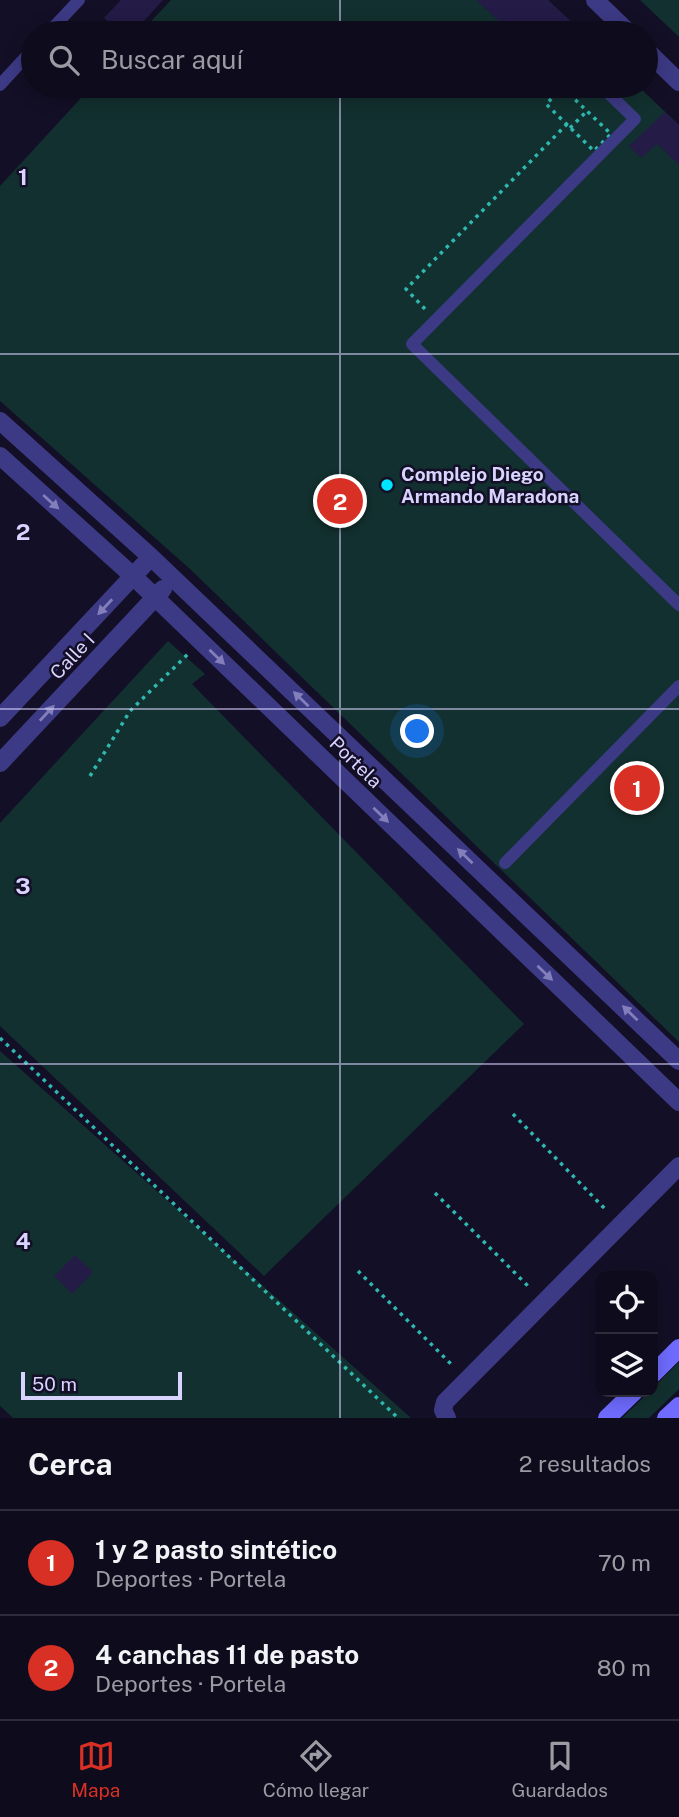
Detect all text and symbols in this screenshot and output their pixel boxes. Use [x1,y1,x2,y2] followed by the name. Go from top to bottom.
[21,21,658,98] search box
[45,41,83,79] icon: search
[101,44,243,75] text: Buscar aquí
[18,163,28,190] text: 1
[401,463,579,507] place label: Complejo Diego Armando Maradona
[317,475,363,527] pin: 2
[379,477,395,493] marker: Complejo Diego Armando Maradona
[42,493,59,509] one-way arrow
[16,518,30,545] text: 2
[97,598,113,615] one-way arrow
[45,628,99,684] street label: Calle I
[208,648,225,664] one-way arrow
[292,691,309,708] one-way arrow
[39,704,55,722] one-way arrow
[400,714,434,748] your location
[325,732,387,792] street label: Portela
[614,762,660,814] pin: 1
[372,806,389,822] one-way arrow
[457,849,474,865] one-way arrow
[15,872,31,899] text: 3
[536,964,553,980] one-way arrow
[622,1006,639,1022] one-way arrow
[15,1227,31,1254] text: 4
[595,1271,658,1397] map controls
[595,1271,658,1334] button: locate
[595,1334,658,1397] button: layers
[21,1369,182,1401] scale bar
[32,1373,77,1395] text: 50 m
[28,1446,113,1482] text: Cerca
[519,1450,651,1477] text: 2 resultados
[95,1534,337,1565] text: 1 y 2 pasto sintético
[46,1549,56,1576] text: 1
[598,1549,651,1576] text: 70 m
[95,1565,286,1592] text: Deportes · Portela
[95,1639,359,1670] text: 4 canchas 11 de pasto
[44,1654,58,1681] text: 2
[597,1654,651,1681] text: 80 m
[95,1670,286,1697] text: Deportes · Portela
[71,1737,120,1801] tab: Mapa
[263,1737,369,1801] tab: Cómo llegar
[512,1737,608,1801] tab: Guardados

